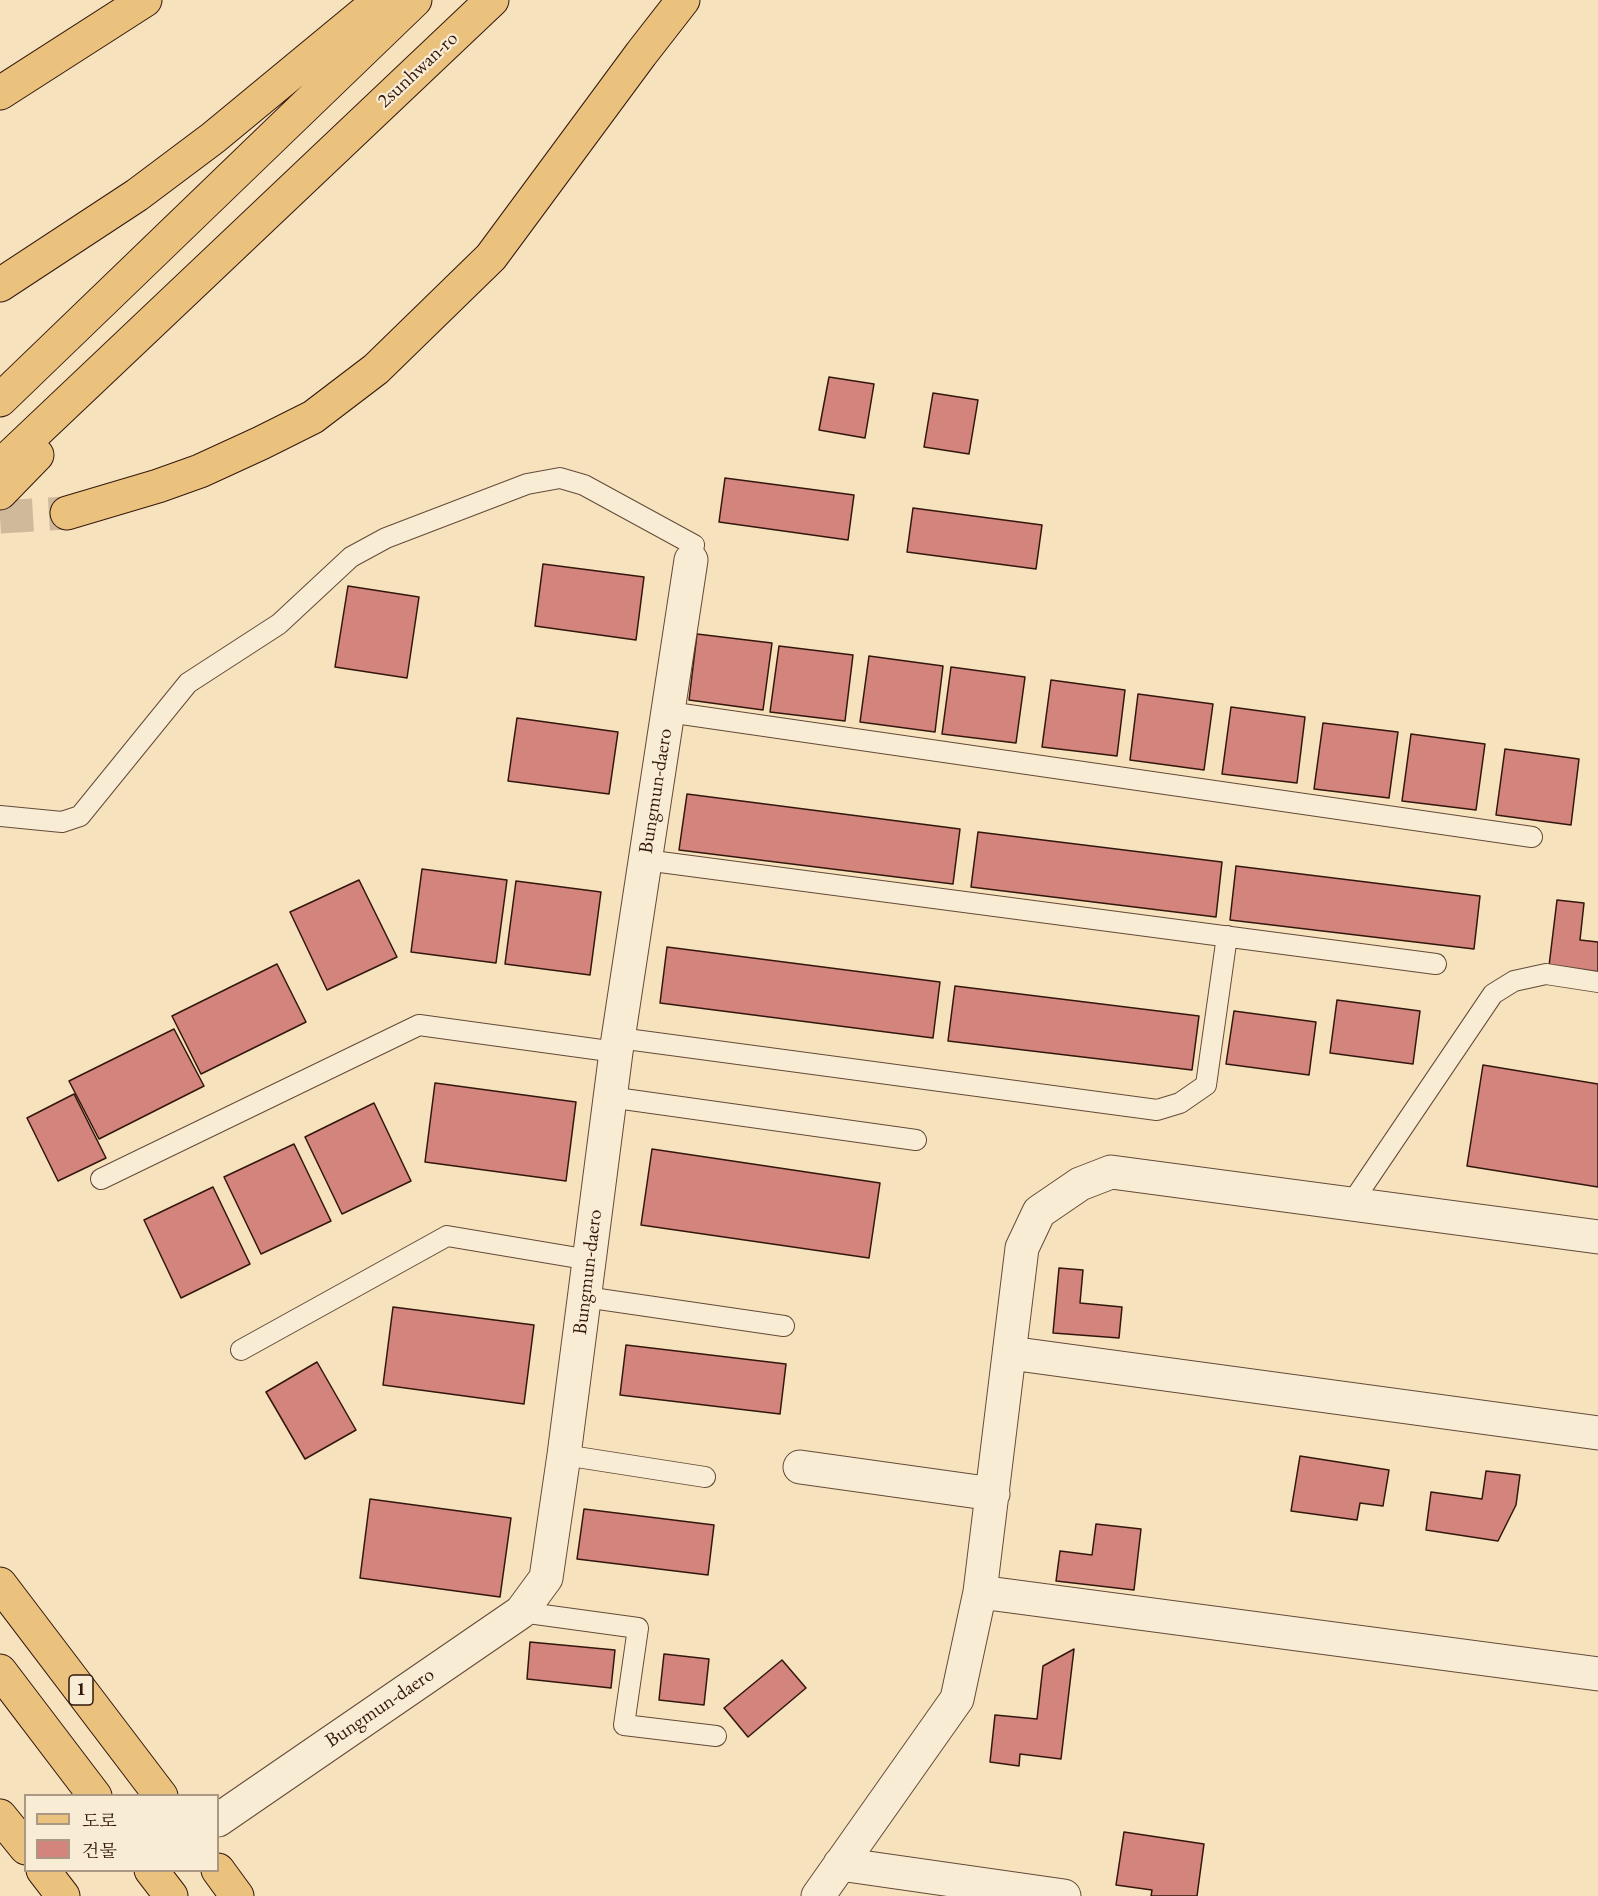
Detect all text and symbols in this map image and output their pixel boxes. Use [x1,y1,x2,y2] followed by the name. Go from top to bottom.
[373,27,463,113] street label: 2sunhwan-ro
[634,727,678,855] street label: Bungmun-daero
[568,1208,608,1336] street label: Bungmun-daero
[321,1663,439,1753] street label: Bungmun-daero
[69,1675,93,1705] road number: 1
[24,1794,219,1872] legend
[82,1809,117,1832] text: 도로
[82,1839,117,1862] text: 건물

